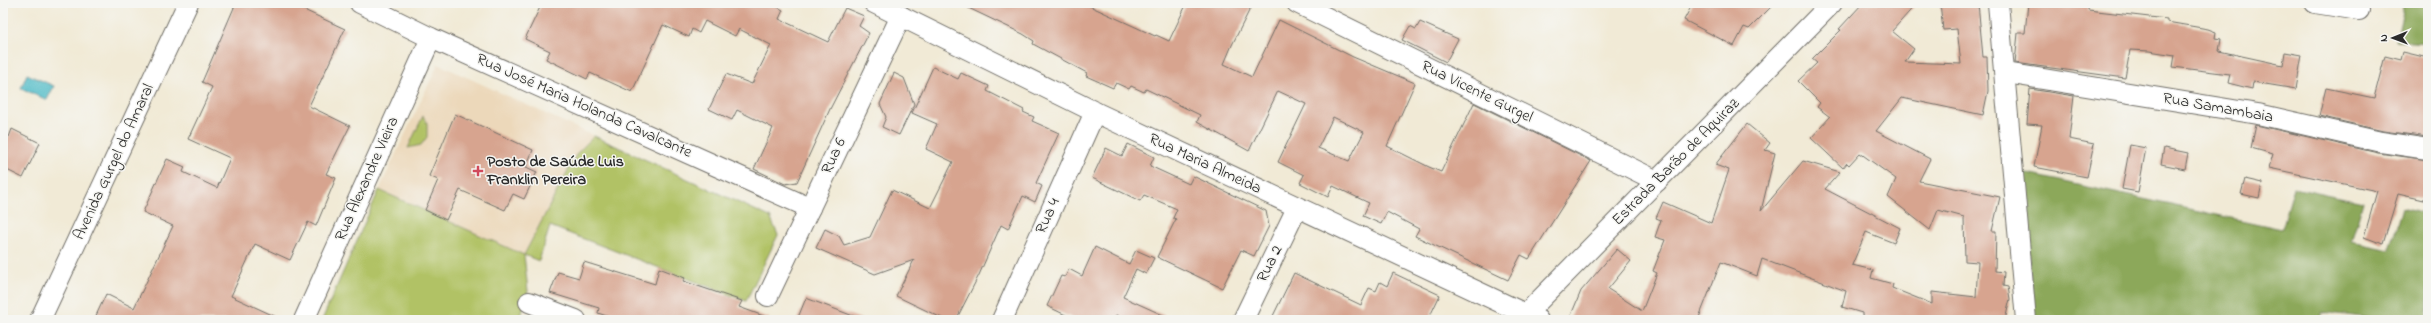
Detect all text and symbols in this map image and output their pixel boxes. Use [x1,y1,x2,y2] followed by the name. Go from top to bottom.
[2373,18,2413,58] north arrow
[2376,34,2392,42] text: N
[472,47,697,165] street label: Rua José Maria Holanda Cavalcante
[1417,55,1537,130] street label: Rua Vicente Gurgel
[67,80,161,244] street label: Avenida Gurgel do Amaral
[2161,86,2275,130] street label: Rua Samambaia
[1607,92,1746,231] street label: Estrada Barão de Aquiraz
[329,113,405,245] street label: Rua Alexandre Vieira
[1145,127,1265,201] street label: Rua Maria Almeida
[815,134,853,178] street label: Rua 6
[486,150,624,192] place label: Posto de Saúde Luis Franklin Pereira
[472,165,484,177] marker: Posto de Saúde Luis Franklin Pereira
[1029,194,1067,238] street label: Rua 4
[1251,241,1289,287] street label: Rua 2

